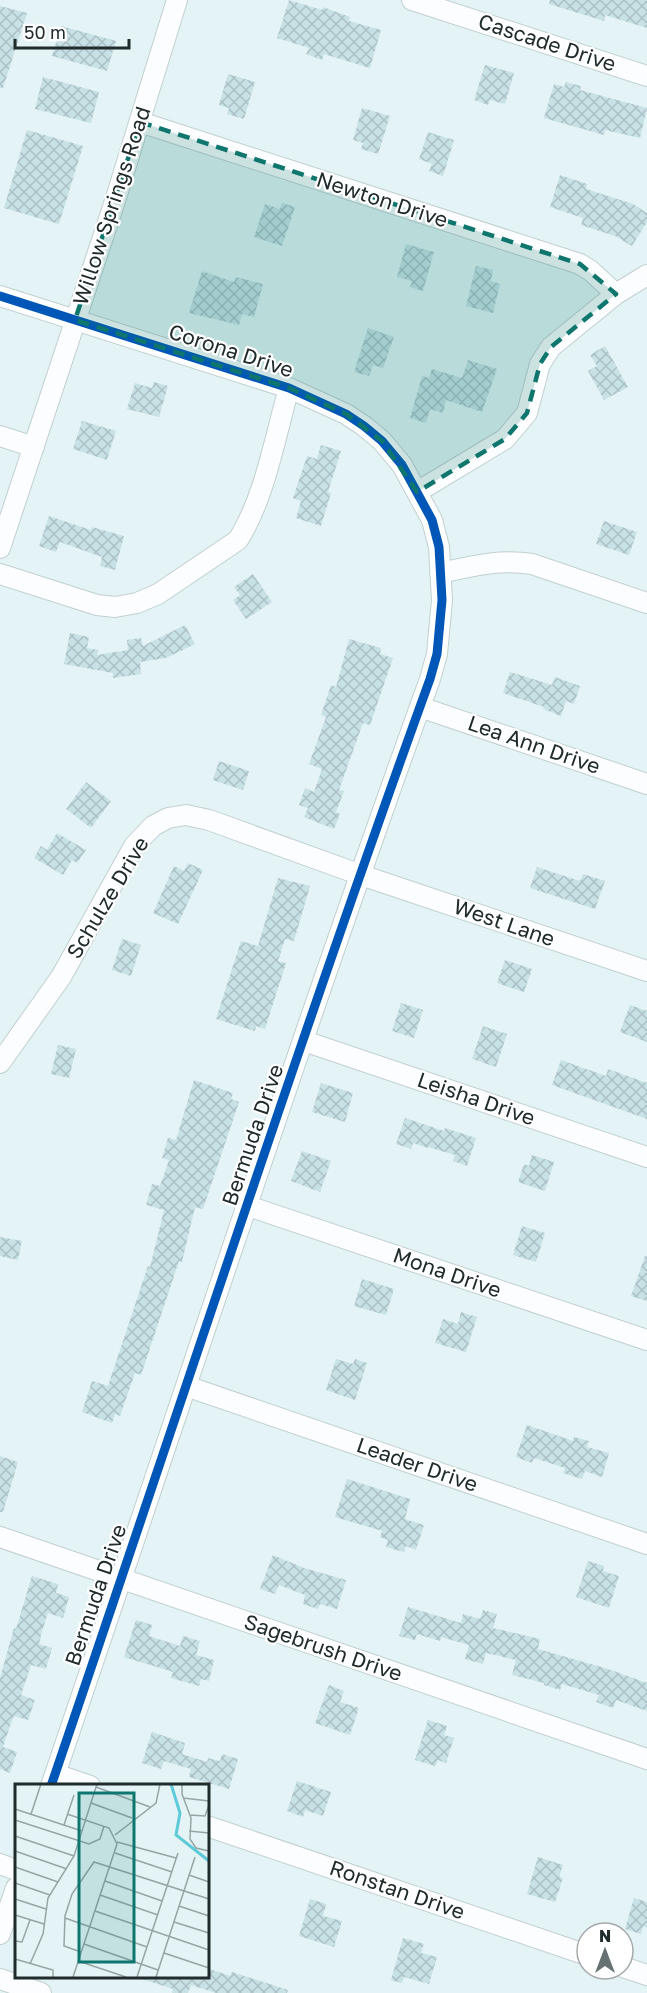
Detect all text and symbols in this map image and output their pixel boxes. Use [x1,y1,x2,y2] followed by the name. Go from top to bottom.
[475,8,619,77] street label: Cascade Drive
[15,12,129,50] scale bar
[24,21,66,43] text: 50 m
[67,103,155,308] street label: Willow Springs Road
[313,166,451,233] street label: Newton Drive
[166,318,297,382] street label: Corona Drive
[465,709,604,779] street label: Lea Ann Drive
[61,832,154,963] street label: Schulze Drive
[450,893,558,952] street label: West Lane
[216,1061,288,1209] street label: Bermuda Drive
[414,1066,539,1130] street label: Leisha Drive
[390,1241,505,1303] street label: Mona Drive
[353,1431,481,1497] street label: Leader Drive
[59,1521,131,1669] street label: Bermuda Drive
[241,1608,406,1686] street label: Sagebrush Drive
[15,1784,208,1978] inset map
[326,1854,468,1924] street label: Ronstan Drive
[575,1921,635,1981] north arrow
[599,1926,611,1946] text: N

